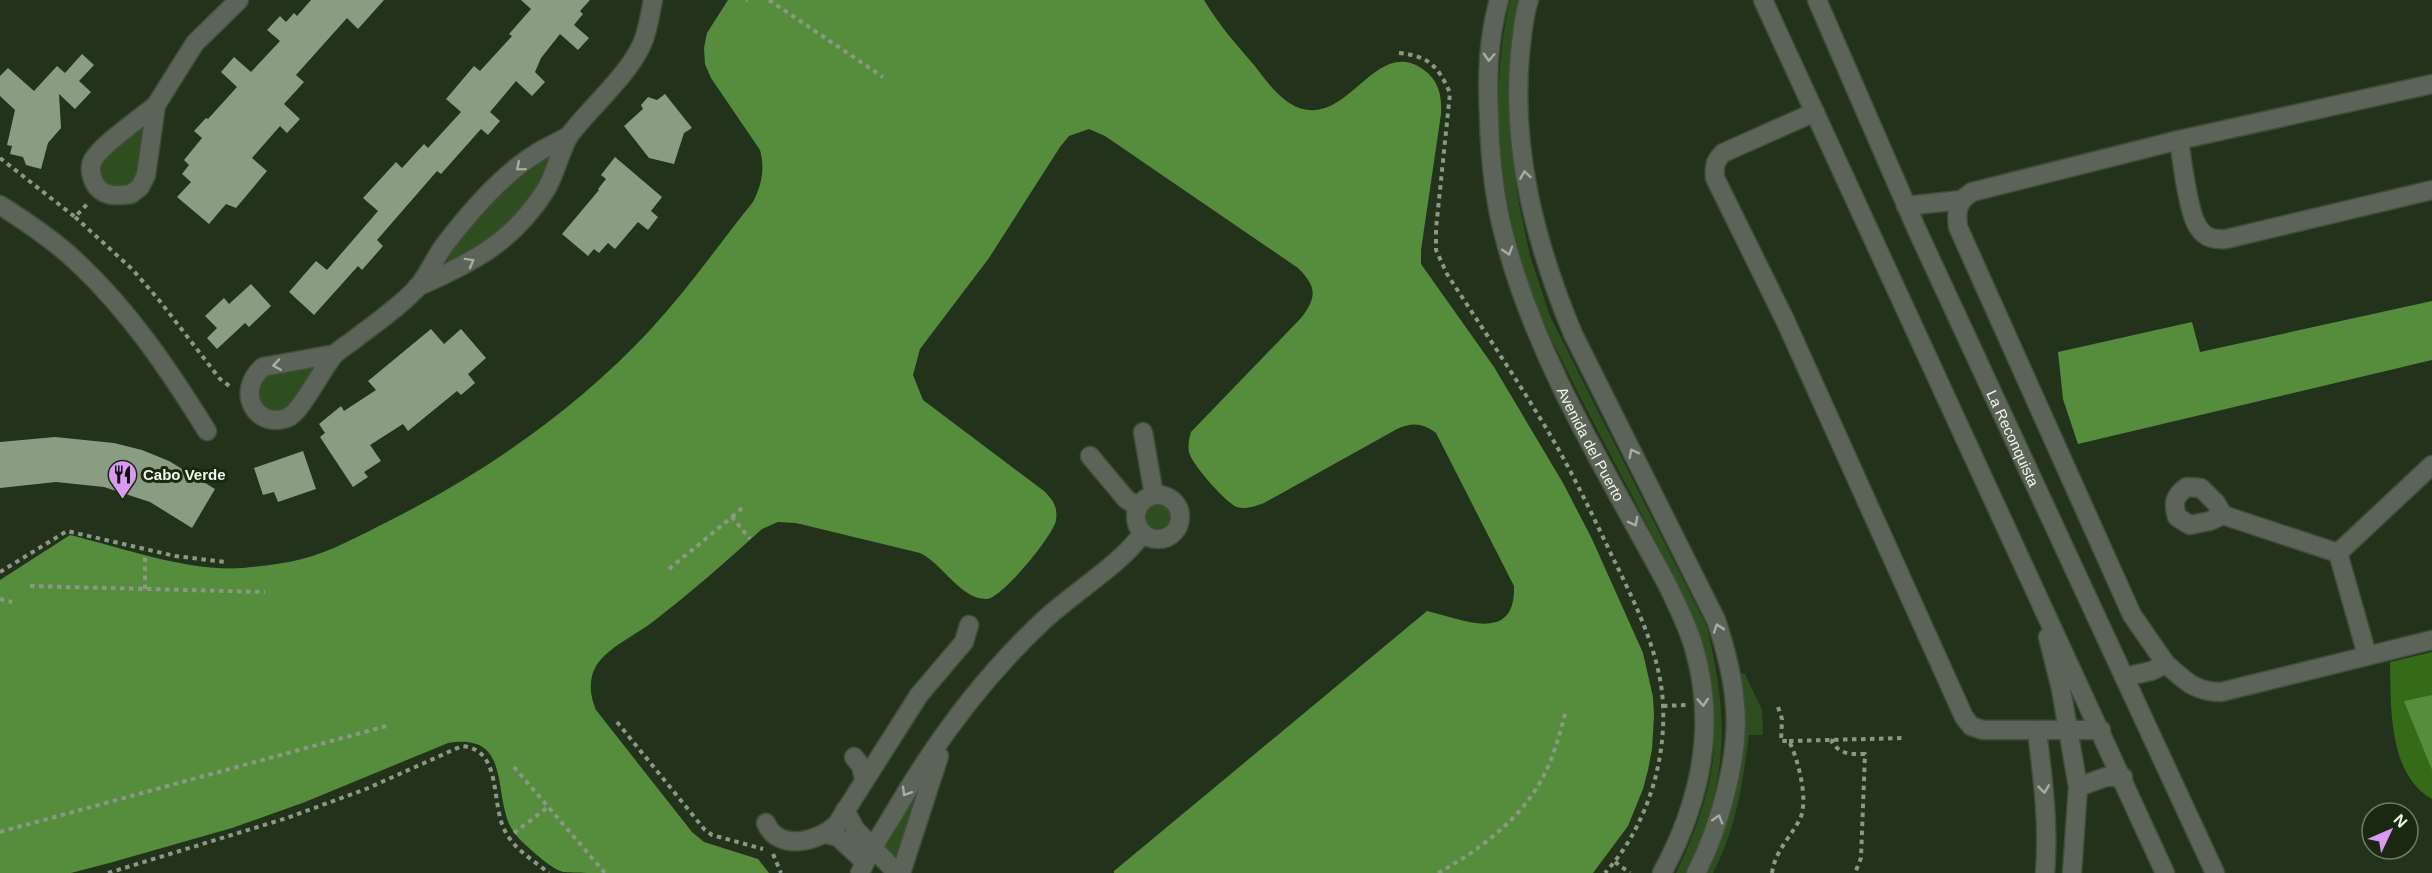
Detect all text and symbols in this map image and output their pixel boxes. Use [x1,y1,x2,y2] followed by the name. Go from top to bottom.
[1482,53,1495,62] one-way arrow
[516,160,527,171] one-way arrow
[1519,170,1531,179] one-way arrow
[1501,245,1513,255] one-way arrow
[464,258,474,269] one-way arrow
[273,358,282,370] one-way arrow
[1554,384,1628,504] street label: Avenida del Puerto
[1984,387,2043,489] street label: La Reconquista
[1629,448,1640,459] one-way arrow
[106,458,138,500] restaurant icon: Cabo Verde
[143,466,226,483] place label: Cabo Verde
[1627,516,1638,526] one-way arrow
[1713,623,1726,634] one-way arrow
[1696,698,1709,707] one-way arrow
[2037,784,2050,794] one-way arrow
[902,786,913,797] one-way arrow
[2360,801,2420,861] north arrow
[2390,811,2411,831] text: N
[1711,814,1723,825] one-way arrow

